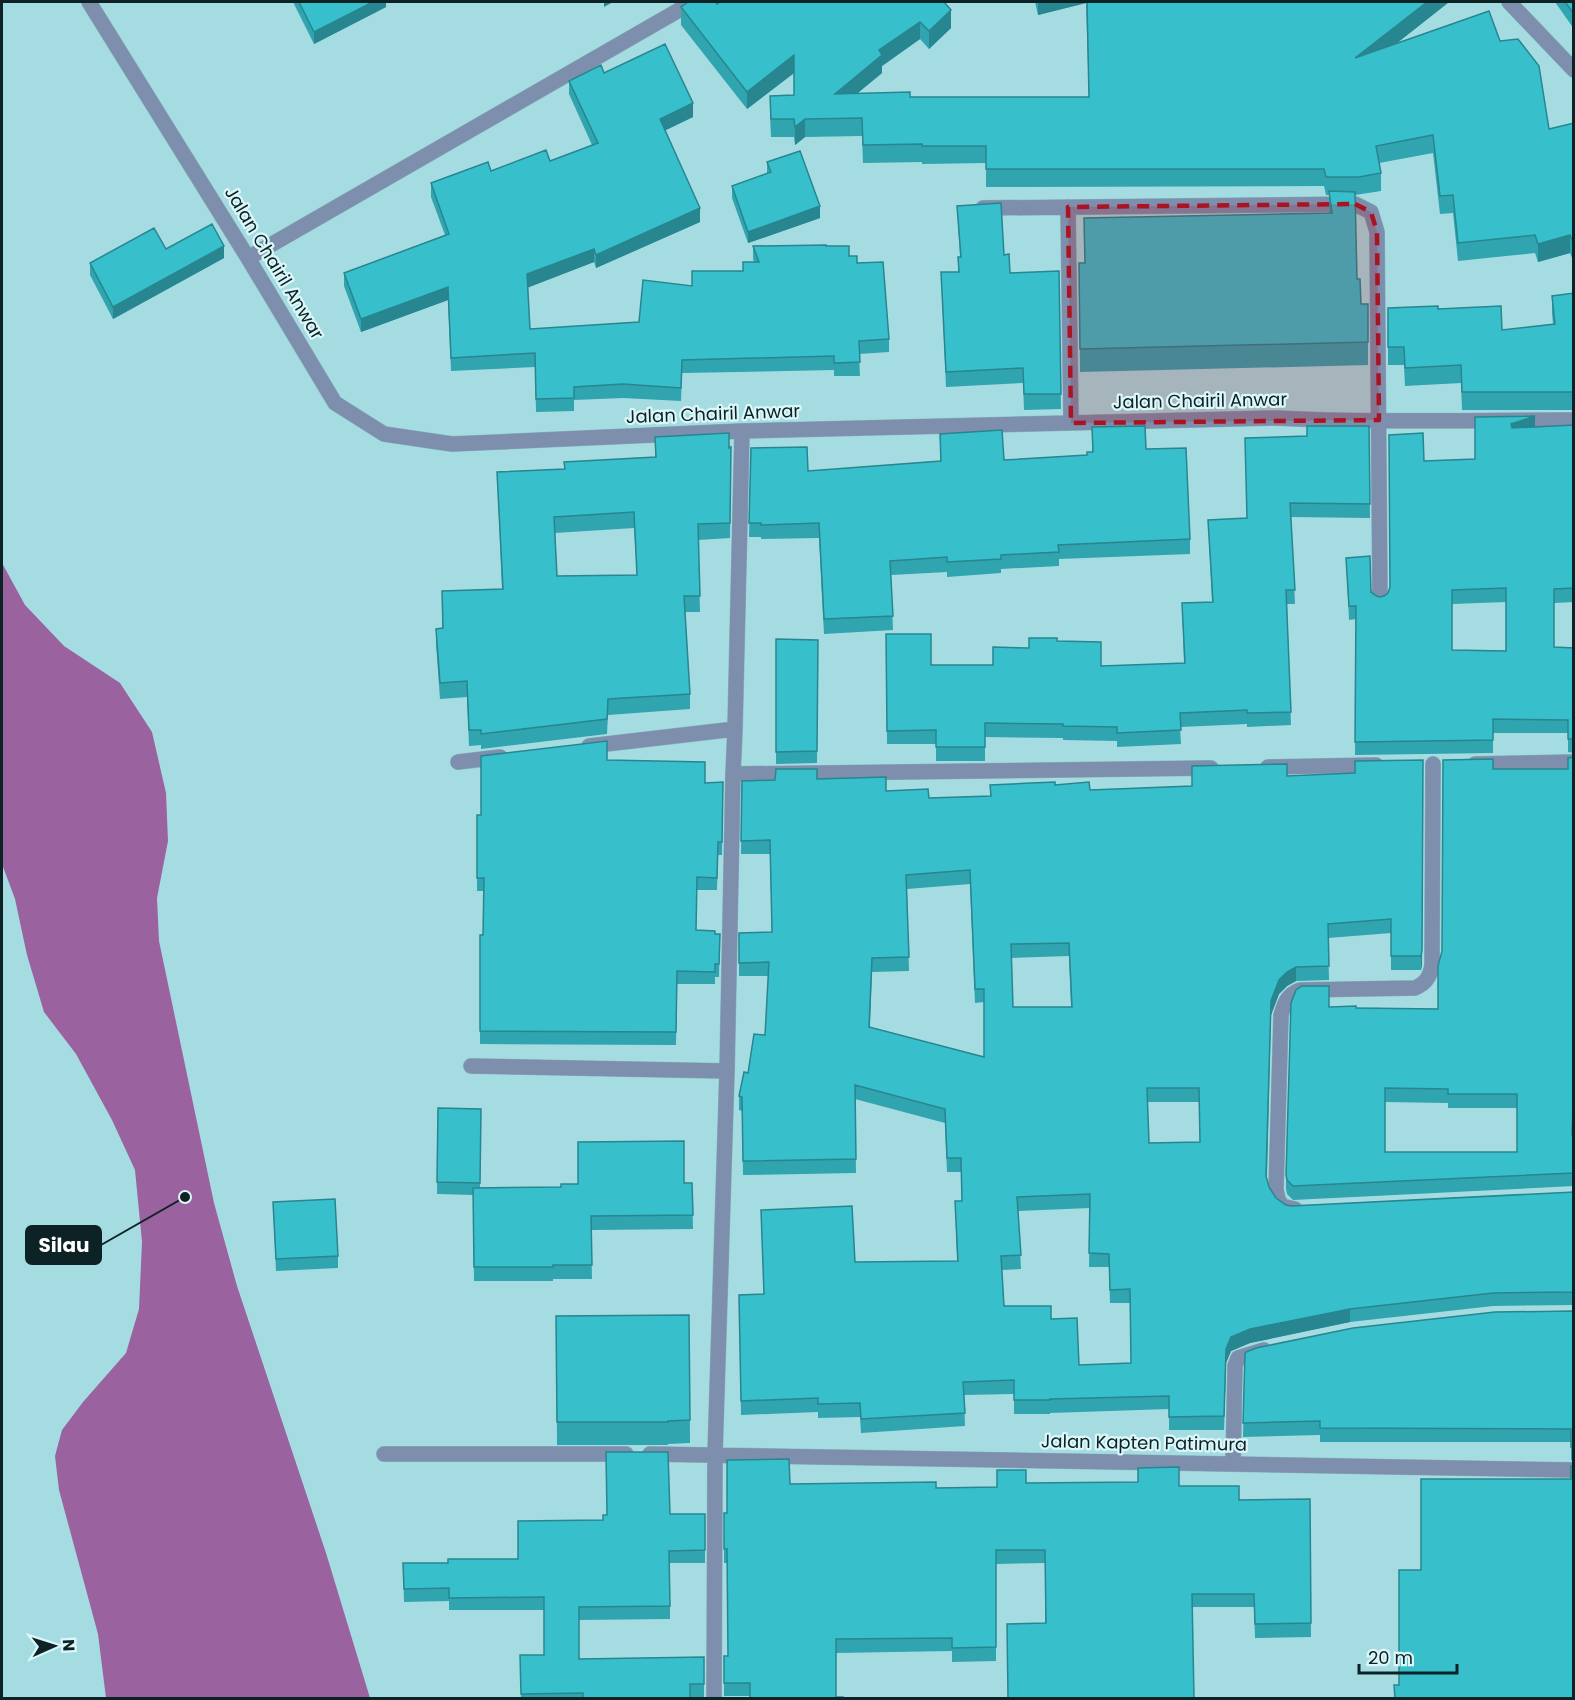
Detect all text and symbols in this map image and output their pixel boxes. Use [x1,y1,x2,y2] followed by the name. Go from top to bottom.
[219,182,330,344] street label: Jalan Chairil Anwar
[1113,386,1288,415] street label: Jalan Chairil Anwar
[625,398,801,429] street label: Jalan Chairil Anwar
[26,1226,101,1264] callout: Silau
[38,1231,90,1259] text: Silau
[1041,1428,1247,1457] street label: Jalan Kapten Patimura
[24,1616,84,1676] north arrow
[1359,1637,1456,1675] scale bar
[57,1639,80,1652] text: N
[1368,1645,1413,1670] text: 20 m

